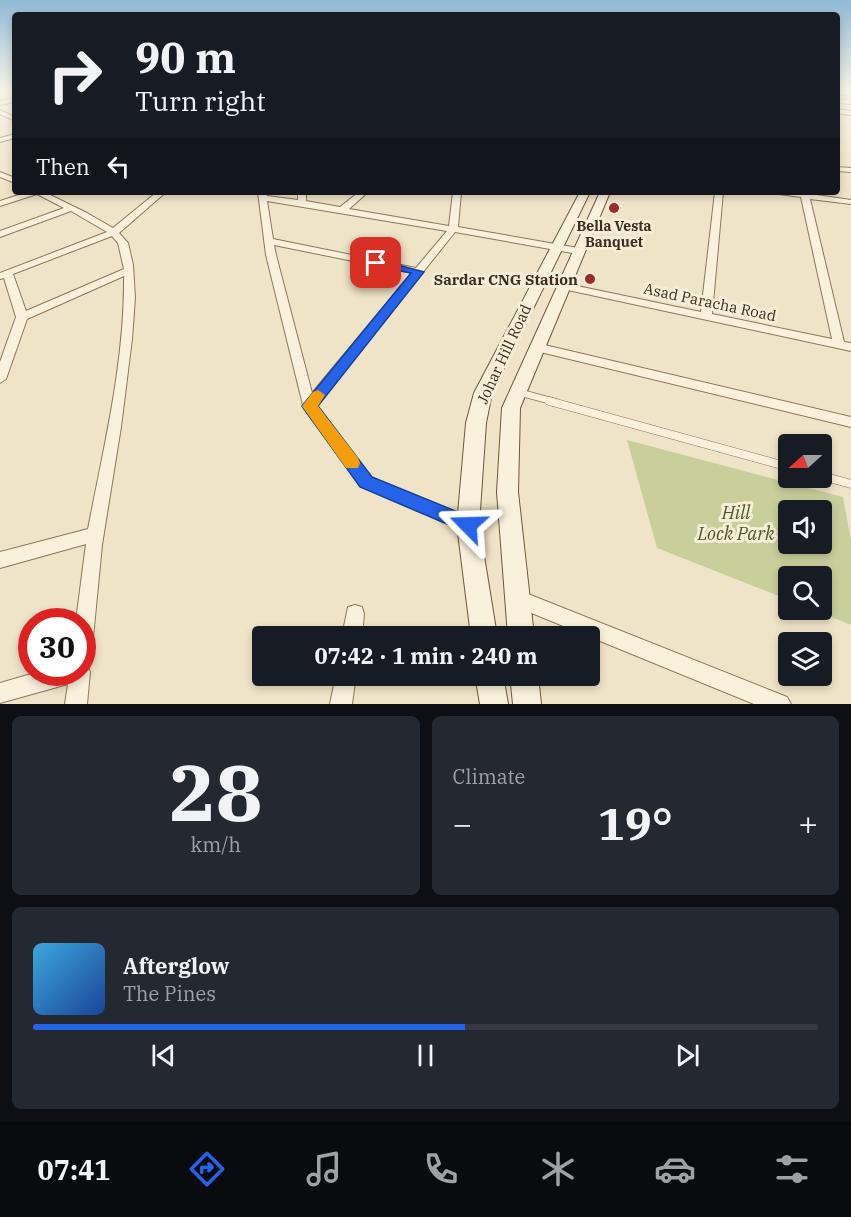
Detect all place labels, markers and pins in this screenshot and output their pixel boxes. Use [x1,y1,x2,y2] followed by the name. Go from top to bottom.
[607,201,621,215] marker: Bella Vesta Banquet
[576,217,652,251] place label: Bella Vesta Banquet
[350,237,401,288] pin
[434,270,578,289] place label: Sardar CNG Station
[583,272,597,286] marker: Sardar CNG Station

